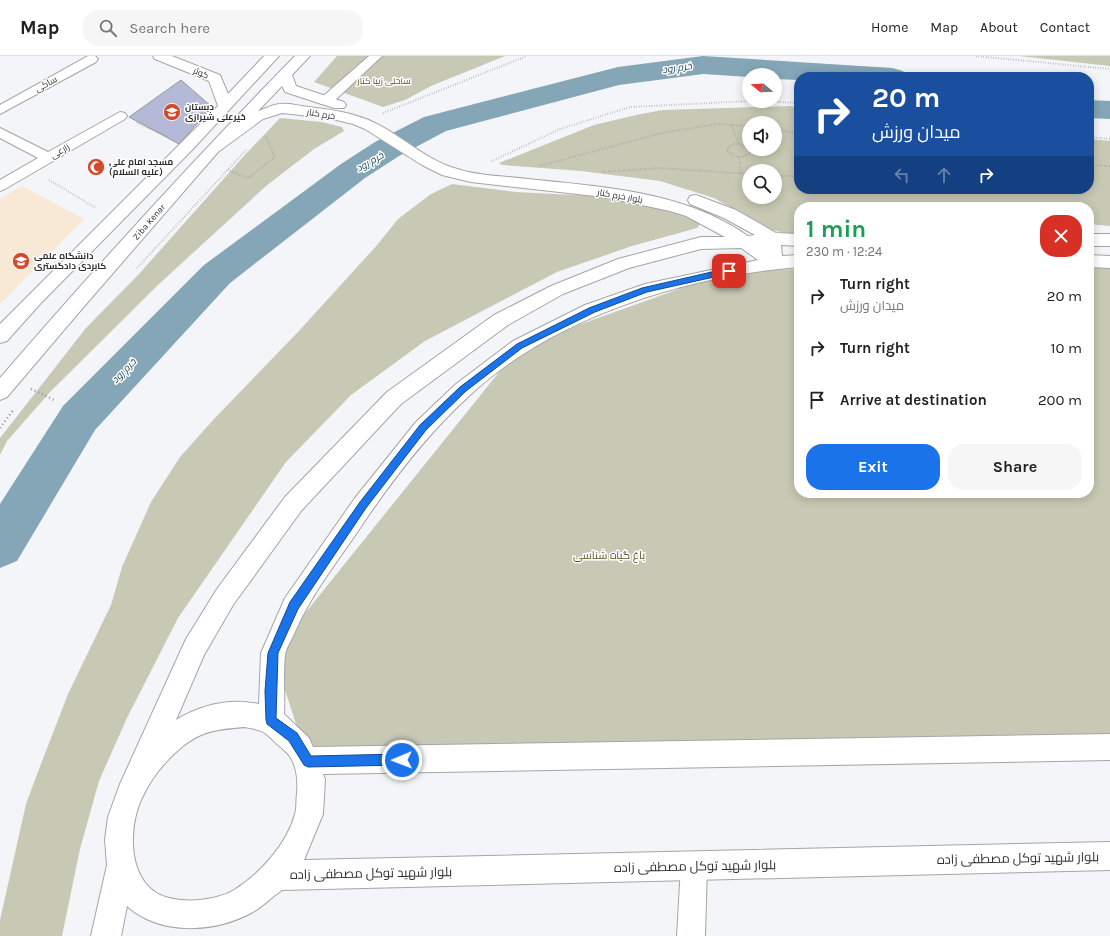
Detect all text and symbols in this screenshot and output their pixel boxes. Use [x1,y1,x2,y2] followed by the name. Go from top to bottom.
[83,10,363,46] search box
[20,17,59,39] text: Map
[97,17,119,39] icon: search
[129,19,210,37] text: Search here
[871,19,908,36] text: Home
[930,19,958,36] text: Map
[980,19,1018,36] text: About
[1040,19,1090,36] text: Contact
[661,60,693,77] water label: خرم رود
[191,65,210,81] street label: کوثر
[742,68,782,108] north arrow
[742,68,782,204] map controls
[33,74,59,94] street label: ساکی
[356,76,411,86] park label: ساحلی زیبا کنار
[872,81,940,114] text: 20 m
[806,88,858,140] icon: right
[162,102,182,122] school or university icon: دبستان خیرعلی شیرازی
[185,102,246,123] place label: دبستان خیرعلی شیرازی
[305,107,336,122] street label: خرم کنار
[742,116,782,156] button: sound
[872,121,961,143] text: میدان ورزش
[49,142,71,160] street label: زارعی
[354,149,387,176] water label: خرم رود
[86,157,106,177] mosque icon: مسجد امام علی (علیه السلام)
[109,157,173,178] place label: مسجد امام علی (علیه السلام)
[742,164,782,204] button: search
[891,164,913,186] icon: left
[933,164,955,186] icon: ahead
[975,164,997,186] icon: right
[595,187,644,206] street label: بلوار خرم کنار
[131,201,168,242] street label: Ziba Kenar
[806,215,866,243] text: 1 min
[1040,215,1082,257] button: close
[806,244,882,259] text: 230 m · 12:24
[11,251,31,271] school or university icon: دانشگاه علمی کابردی دادگستری
[34,251,106,272] place label: دانشگاه علمی کابردی دادگستری
[712,254,746,288] pin
[718,260,740,282] icon: arrive
[840,275,910,293] text: Turn right
[806,285,828,307] icon: right
[1047,287,1082,305] text: 20 m
[840,298,904,313] text: میدان ورزش
[806,337,828,359] icon: right
[840,339,910,357] text: Turn right
[1051,339,1082,357] text: 10 m
[109,356,140,387] water label: خرم رود
[806,389,828,411] icon: arrive
[840,391,987,409] text: Arrive at destination
[1038,391,1082,409] text: 200 m
[806,444,940,490] button: Exit
[948,444,1082,490] button: Share
[573,549,645,563] park label: باغ گیاه شناسی
[381,739,423,781] position arrow
[937,849,1099,867] street label: بلوار شهید توکل مصطفی زاده
[614,857,776,875] street label: بلوار شهید توکل مصطفی زاده
[290,864,452,882] street label: بلوار شهید توکل مصطفی زاده

